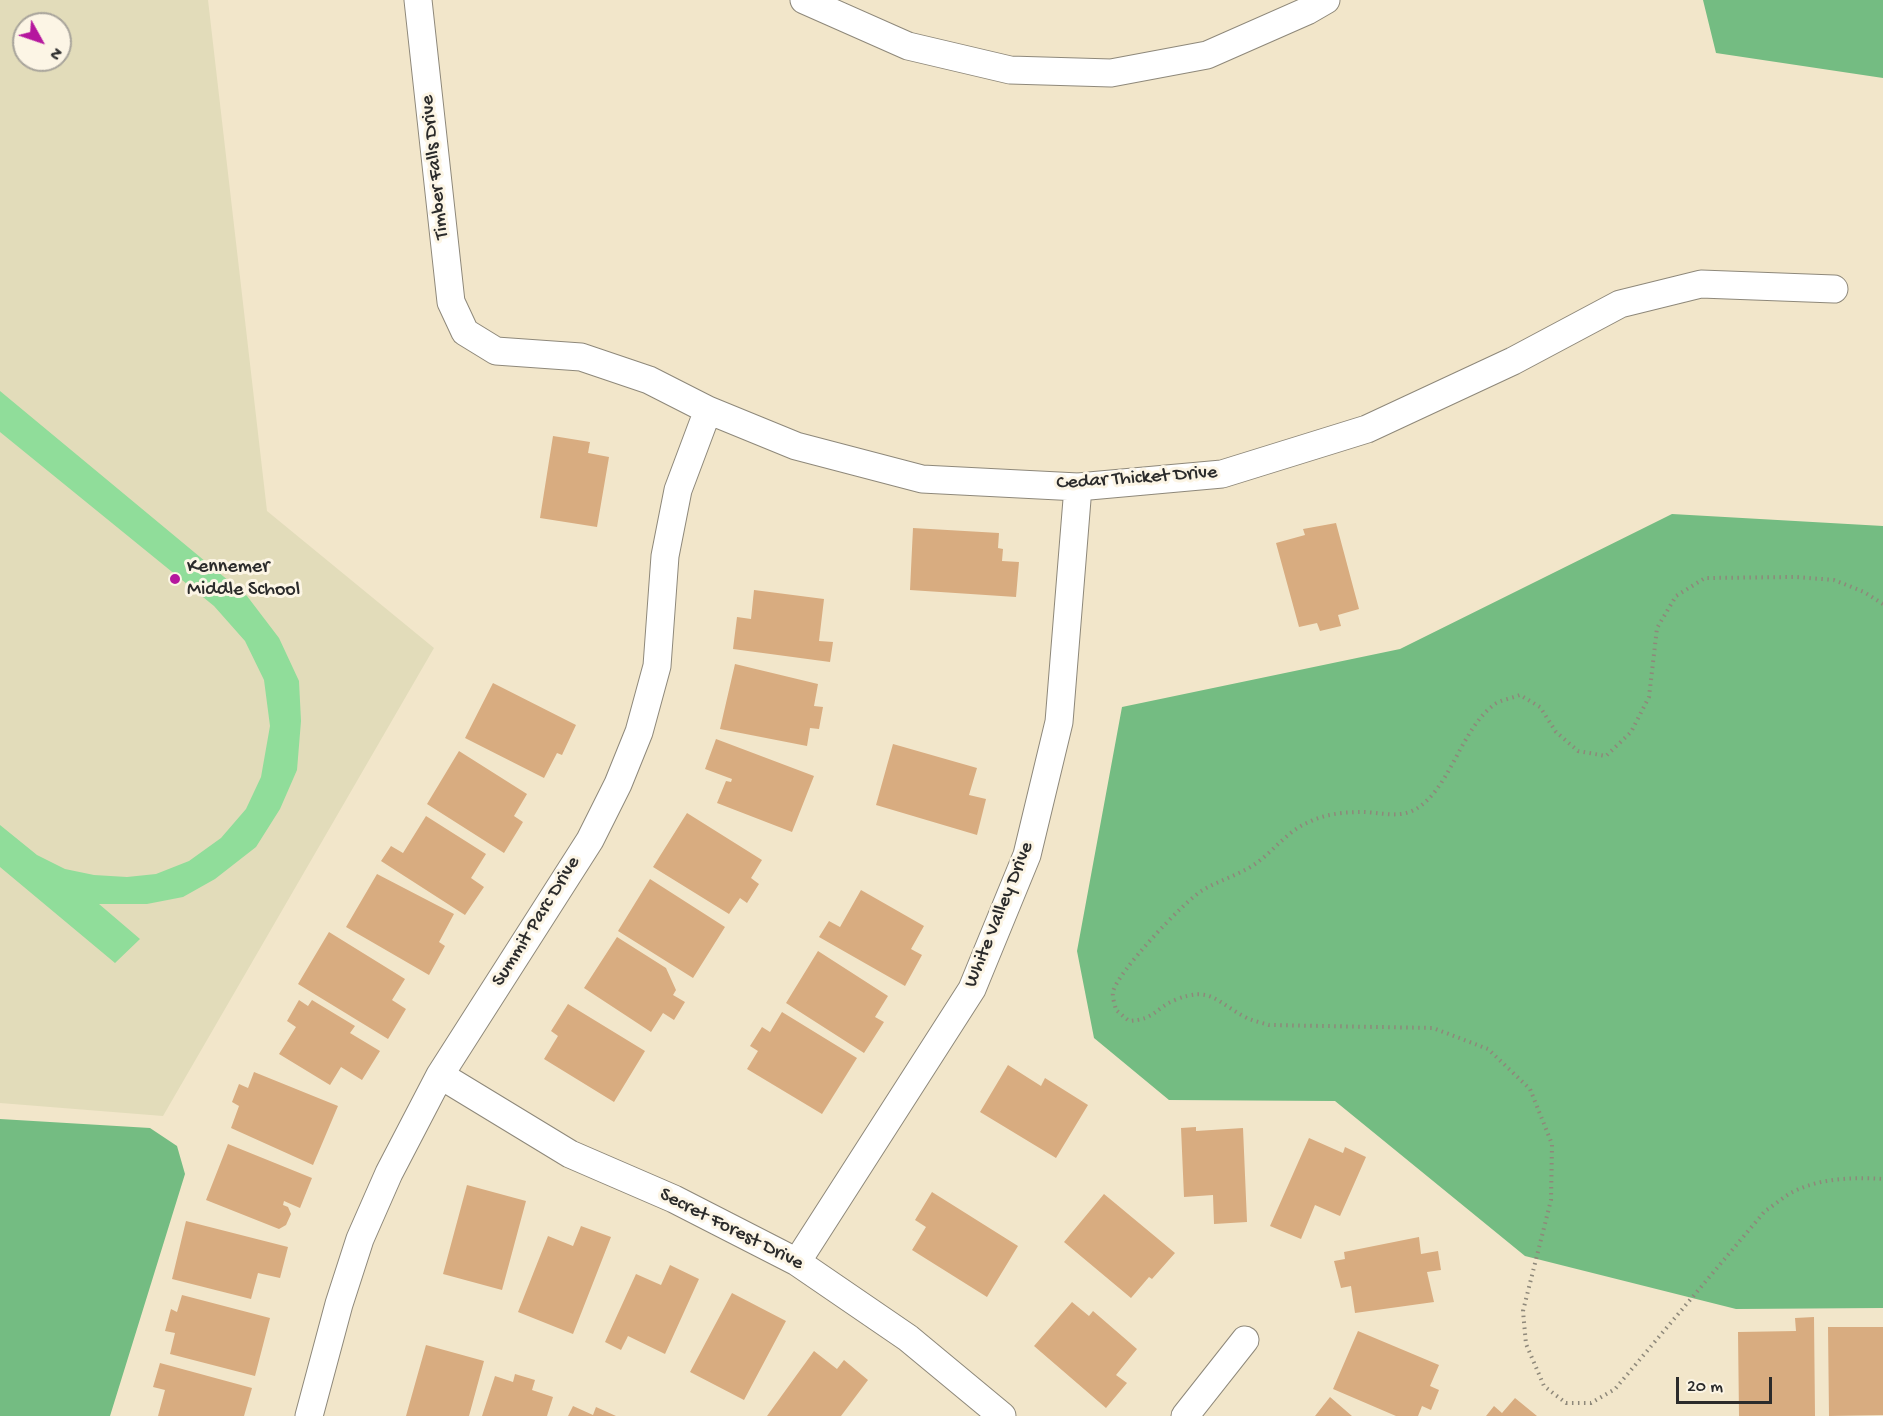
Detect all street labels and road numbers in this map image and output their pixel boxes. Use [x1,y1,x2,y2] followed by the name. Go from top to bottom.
[416,94,456,240] street label: Timber Falls Drive
[1056,461,1218,497] street label: Cedar Thicket Drive
[960,839,1040,991] street label: White Valley Drive
[487,853,587,991] street label: Summit Parc Drive
[655,1183,807,1277] street label: Secret Forest Drive

